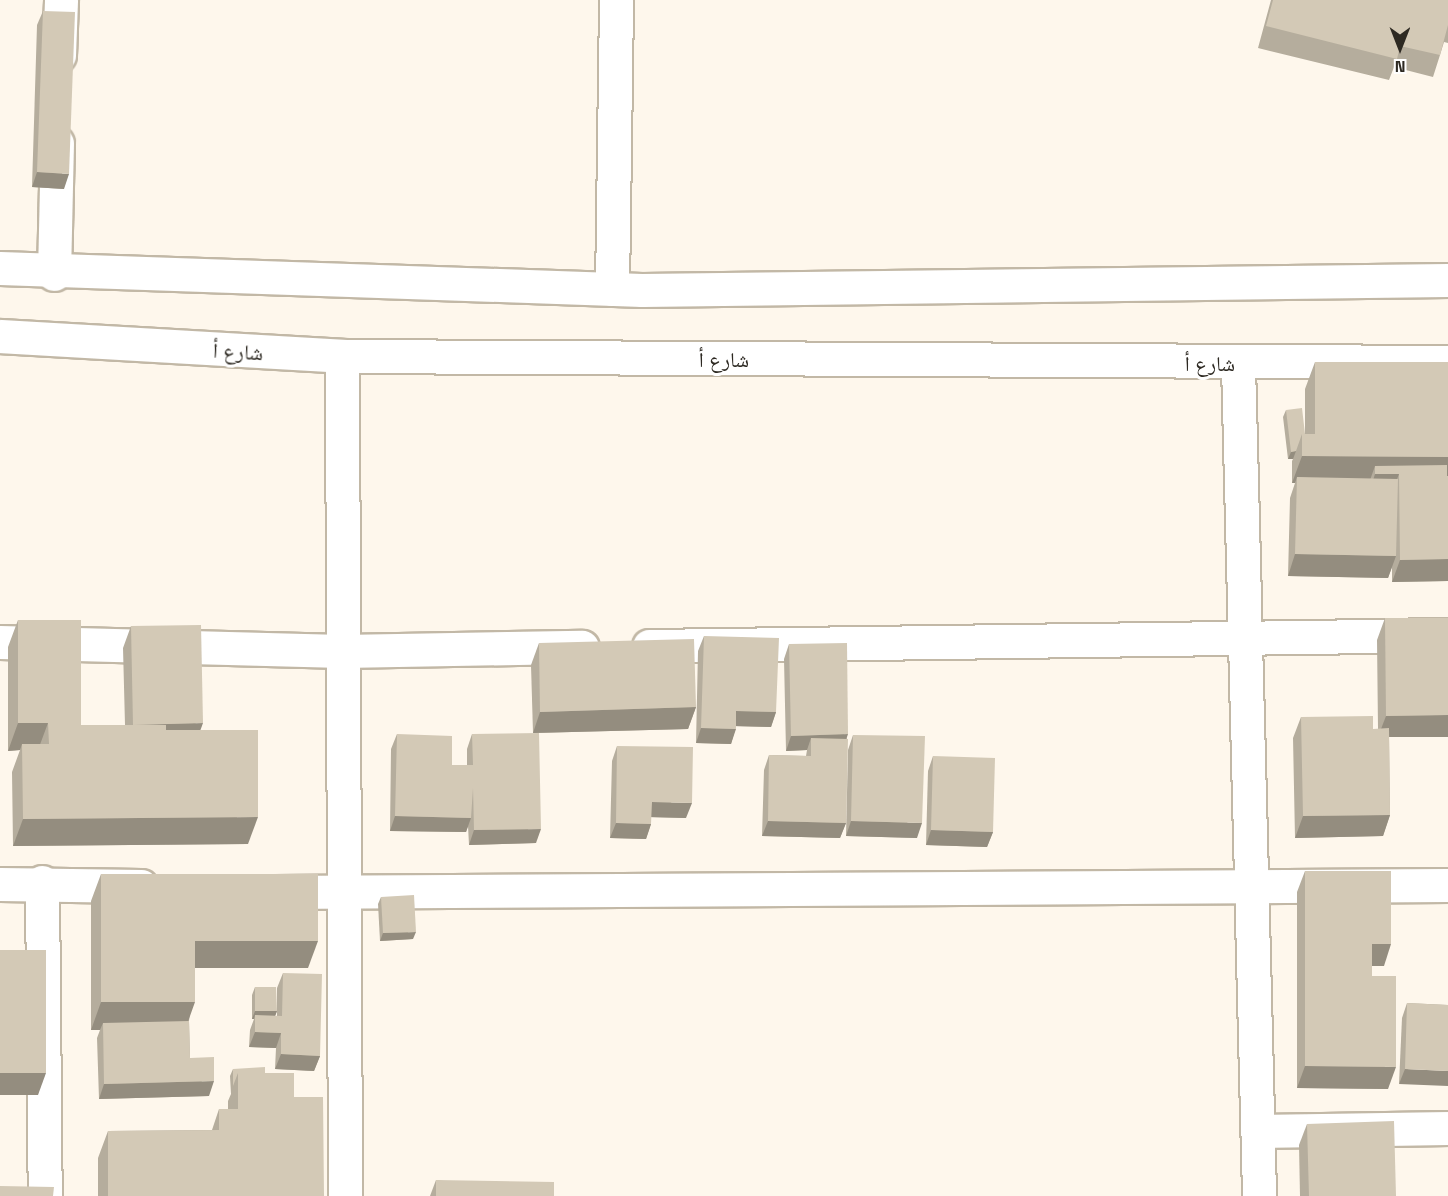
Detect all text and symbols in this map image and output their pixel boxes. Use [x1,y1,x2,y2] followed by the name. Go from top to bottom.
[1370,18,1430,78] north arrow
[1395,56,1405,77] text: N
[212,338,264,366] street label: شارع أ
[699,347,749,373] street label: شارع أ
[1185,351,1235,377] street label: شارع أ

